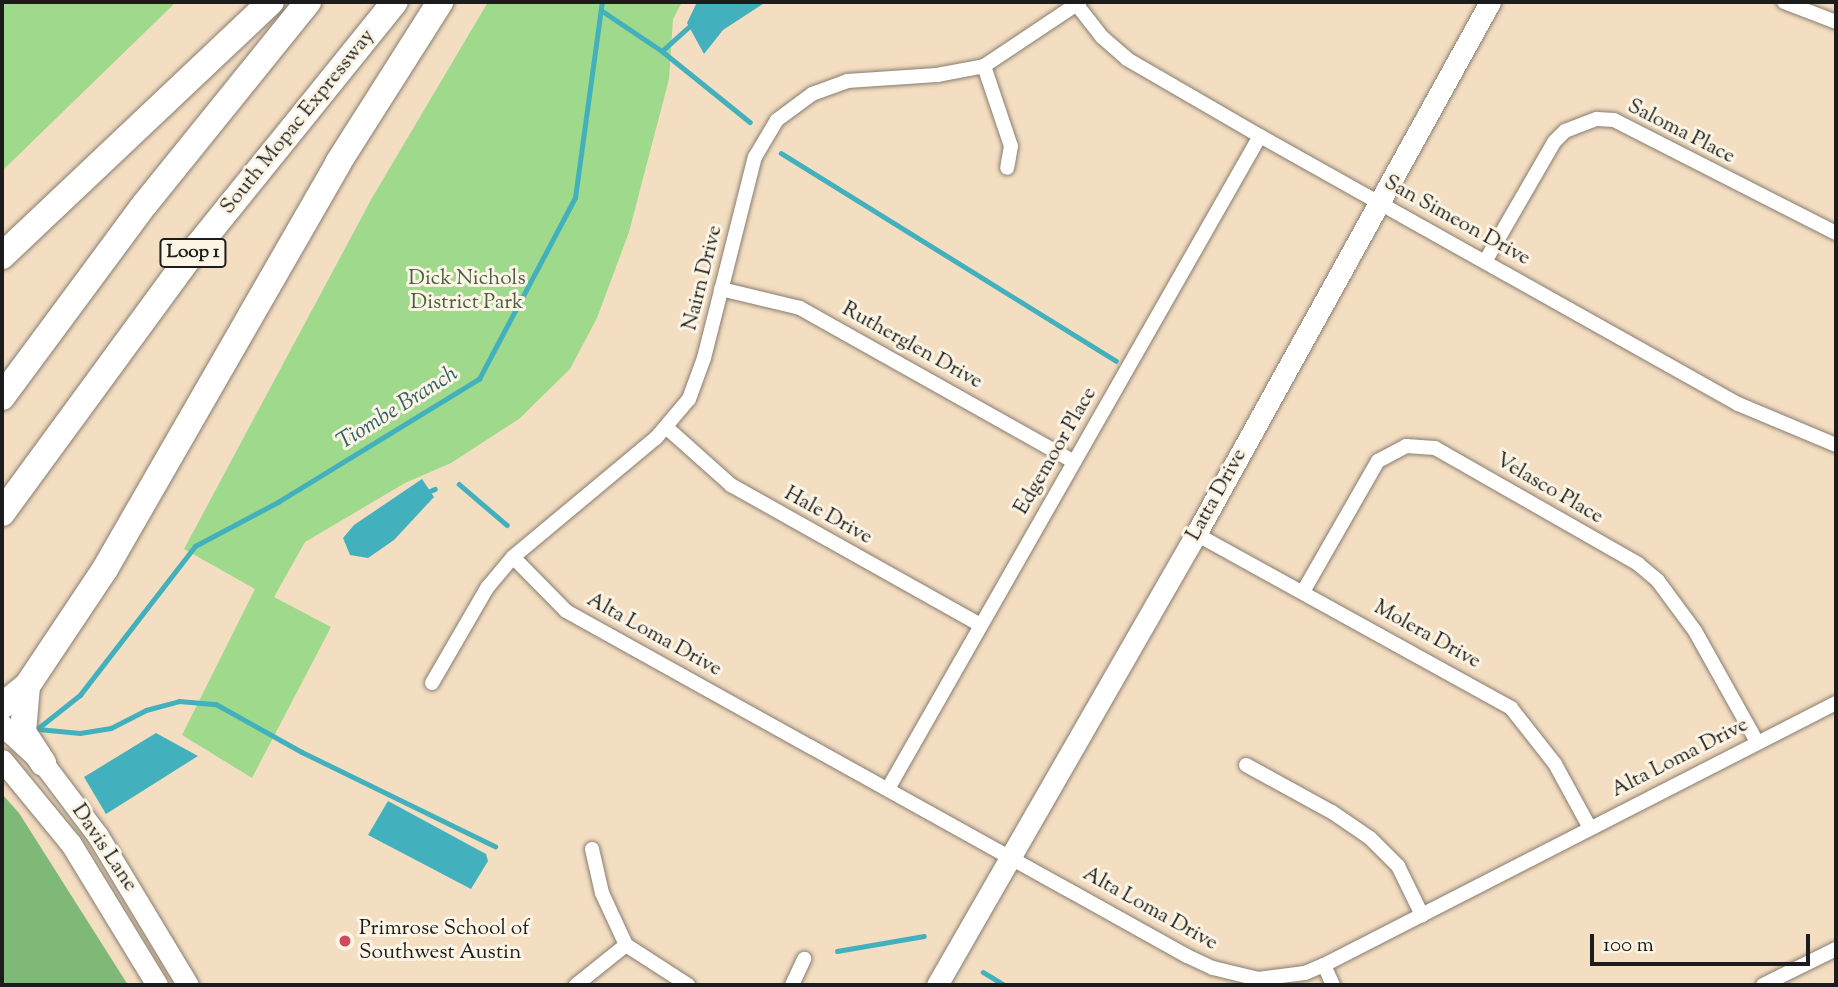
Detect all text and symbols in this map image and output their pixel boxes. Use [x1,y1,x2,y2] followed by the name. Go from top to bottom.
[216,24,380,220] street label: South Mopac Expressway
[1623,94,1739,170] street label: Saloma Place
[1379,170,1535,272] street label: San Simeon Drive
[678,223,728,333] street label: Nairn Drive
[158,238,228,268] road number: Loop 1
[408,266,526,316] park label: Dick Nichols District Park
[837,297,987,395] street label: Rutherglen Drive
[332,361,464,457] water label: Tiombe Branch
[1009,383,1103,519] street label: Edgemoor Place
[1181,445,1253,545] street label: Latta Drive
[1491,448,1607,530] street label: Velasco Place
[780,482,876,550] street label: Hale Drive
[582,588,726,682] street label: Alta Loma Drive
[1369,595,1485,675] street label: Molera Drive
[1607,713,1753,803] street label: Alta Loma Drive
[66,799,142,897] street label: Davis Lane
[1078,862,1222,956] street label: Alta Loma Drive
[359,916,529,966] place label: Primrose School of Southwest Austin
[1593,920,1814,964] scale bar
[1603,931,1654,961] text: 100 m
[337,933,353,949] marker: Primrose School of Southwest Austin

